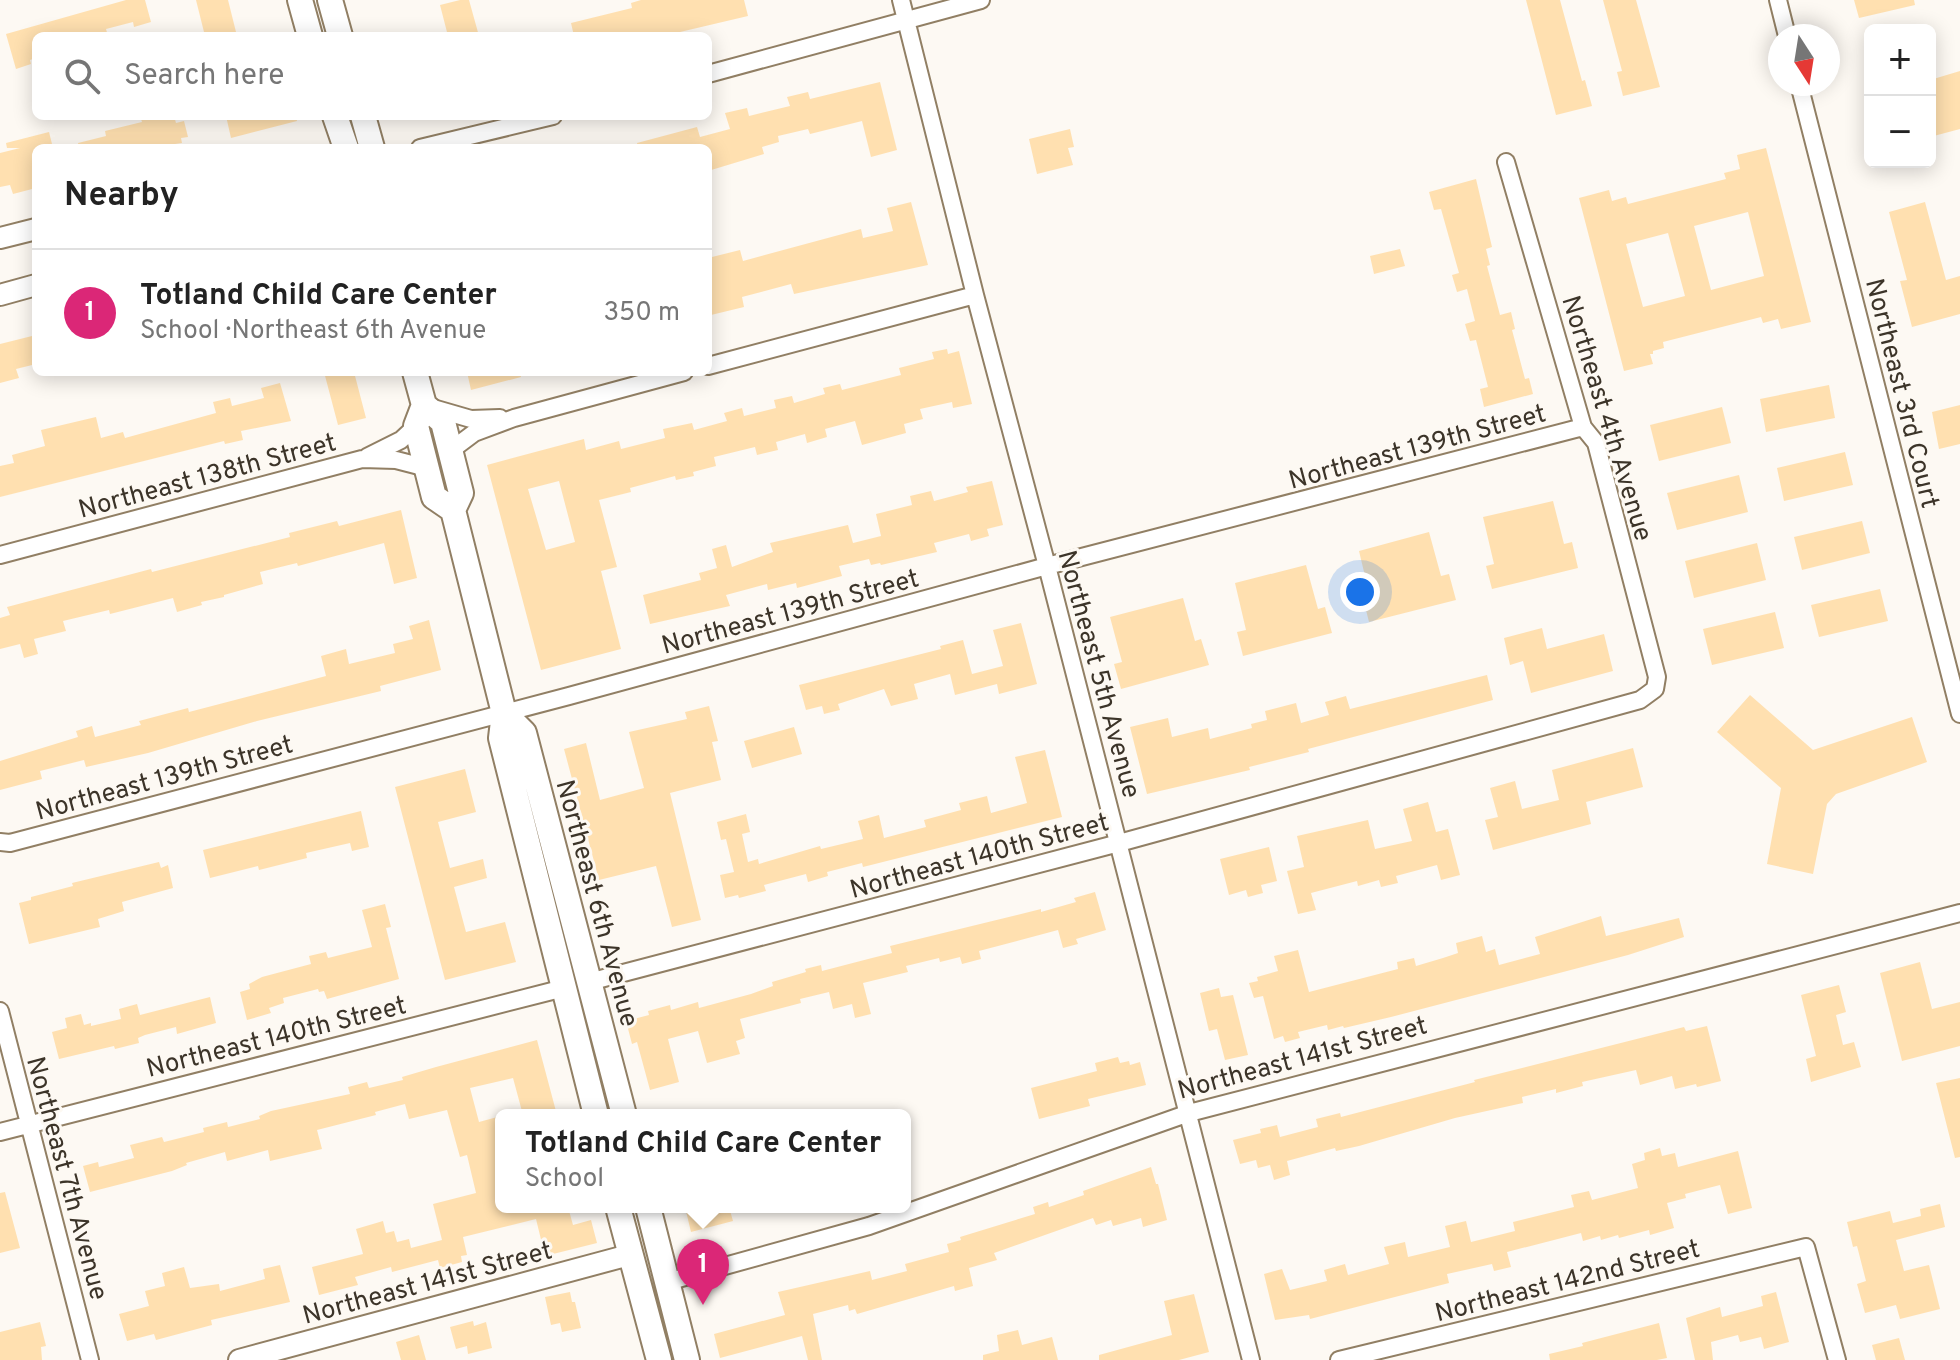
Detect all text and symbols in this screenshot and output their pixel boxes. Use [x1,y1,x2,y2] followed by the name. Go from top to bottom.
[1768,24,1840,96] north arrow
[1864,24,1936,168] map controls
[1864,24,1936,96] button: +
[32,32,712,120] search box
[60,54,104,98] icon: search
[124,58,284,95] text: Search here
[1864,96,1936,168] button: −
[64,175,179,218] text: Nearby
[1856,275,1945,512] street label: Northeast 3rd Court
[140,278,497,315] text: Totland Child Care Center
[1553,292,1659,546] street label: Northeast 4th Avenue
[85,297,95,330] text: 1
[603,297,680,330] text: 350 m
[140,315,486,348] text: School · Northeast 6th Avenue
[1285,398,1550,499] street label: Northeast 139th Street
[75,427,340,528] street label: Northeast 138th Street
[1049,547,1147,802] street label: Northeast 5th Avenue
[658,563,923,664] street label: Northeast 139th Street
[1340,572,1380,612] your location
[32,729,297,830] street label: Northeast 139th Street
[547,776,644,1031] street label: Northeast 6th Avenue
[847,807,1113,908] street label: Northeast 140th Street
[143,990,410,1087] street label: Northeast 140th Street
[1174,1010,1431,1109] street label: Northeast 141st Street
[17,1053,114,1304] street label: Northeast 7th Avenue
[495,1109,911,1213] popup
[525,1126,881,1163] text: Totland Child Care Center
[525,1163,604,1196] text: School
[1432,1234,1703,1331] street label: Northeast 142nd Street
[299,1235,556,1334] street label: Northeast 141st Street
[677,1239,729,1305] pin: 1

